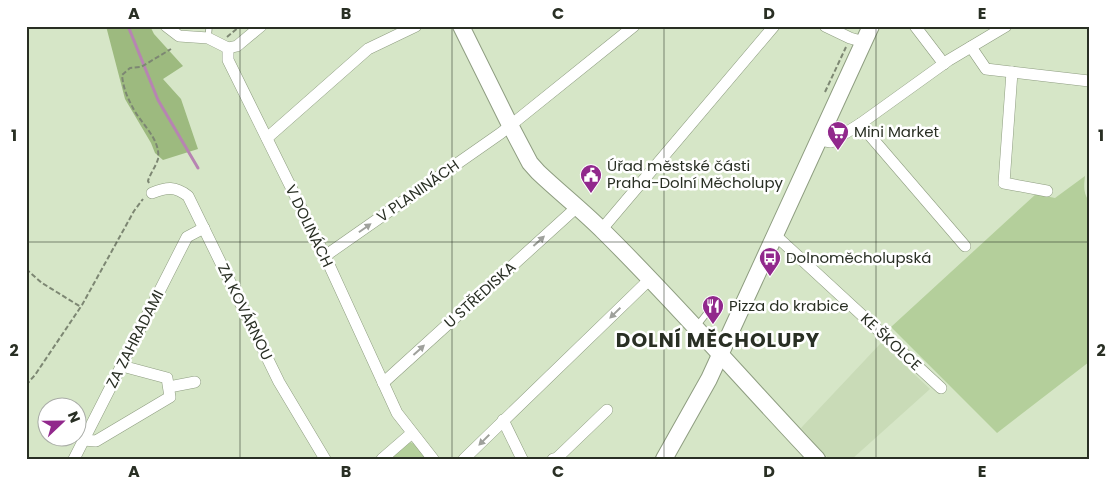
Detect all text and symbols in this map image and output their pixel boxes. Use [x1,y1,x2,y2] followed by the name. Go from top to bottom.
[128,2,140,25] text: A
[341,2,351,25] text: B
[552,2,564,25] text: C
[763,2,775,25] text: D
[978,2,986,25] text: E
[826,120,850,151] supermarket icon: Mini Market
[854,121,939,142] place label: Mini Market
[11,124,17,147] text: 1
[1098,124,1104,147] text: 1
[372,154,463,227] street label: V PLANINÁCH
[607,155,784,193] place label: Úřad městské části Praha-Dolní Měcholupy
[579,163,603,194] public building icon: Úřad městské části Praha-Dolní Měcholupy
[280,181,338,271] street label: V DOLINÁCH
[358,223,372,233] one-way arrow
[533,235,545,247] one-way arrow
[758,246,782,277] bus stop icon: Dolnoměcholupská
[786,247,931,268] place label: Dolnoměcholupská
[439,257,520,333] street label: U STŘEDISKA
[213,260,278,364] street label: ZA KOVÁRNOU
[101,286,168,391] street label: ZA ZAHRADAMI
[701,294,725,325] restaurant icon: Pizza do krabice
[729,295,849,316] place label: Pizza do krabice
[609,307,621,319] one-way arrow
[856,308,926,375] street label: KE ŠKOLCE
[616,326,820,354] district label: DOLNÍ MĚCHOLUPY
[9,339,19,362] text: 2
[1096,339,1106,362] text: 2
[412,344,424,356] one-way arrow
[38,398,88,448] north arrow
[63,409,85,426] text: N
[478,433,490,445] one-way arrow
[128,460,140,483] text: A
[341,460,351,483] text: B
[552,460,564,483] text: C
[763,460,775,483] text: D
[978,460,986,483] text: E

